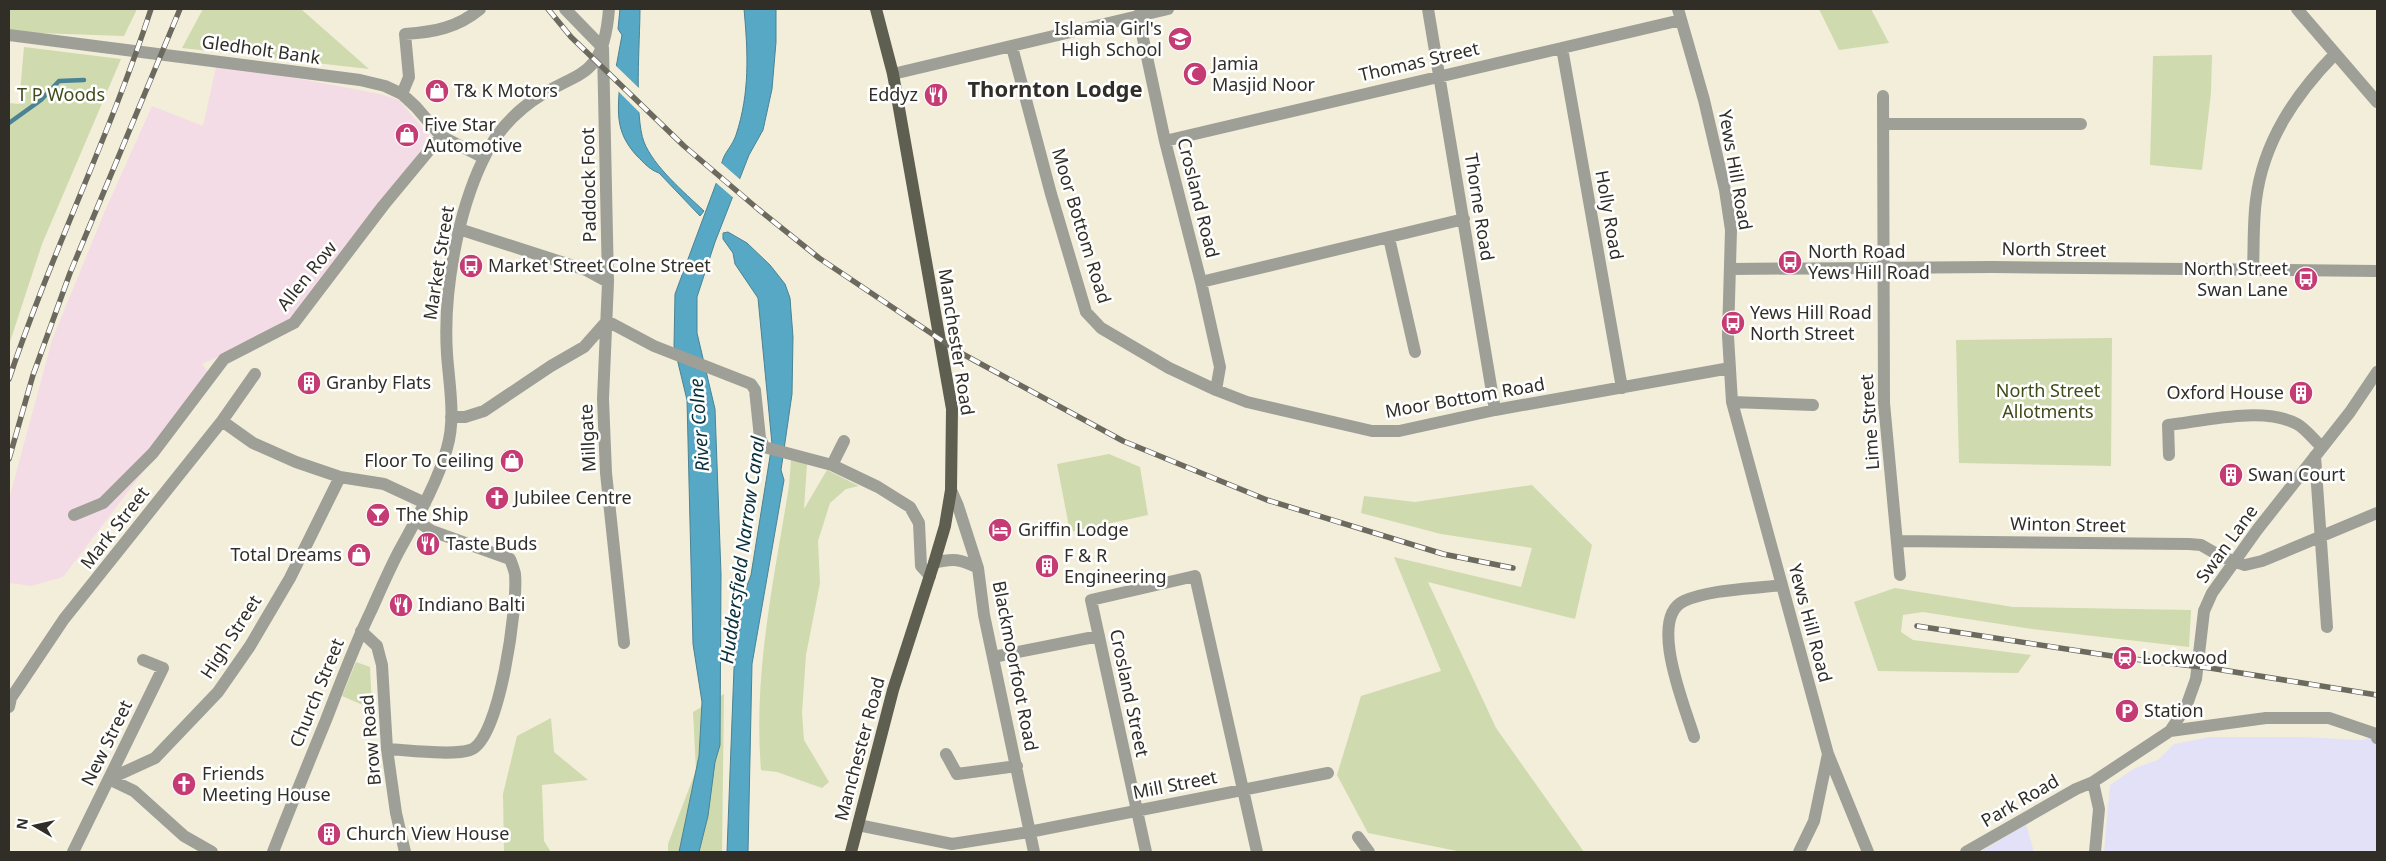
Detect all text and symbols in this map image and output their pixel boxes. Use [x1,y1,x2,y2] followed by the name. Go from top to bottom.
[1054,16,1162,61] place label: Islamia Girl's High School
[1167,26,1193,52] school or university icon: Islamia Girl's High School
[200,29,322,69] street label: Gledholt Bank
[1356,35,1482,86] street label: Thomas Street
[1210,51,1316,96] place label: Jamia Masjid Noor
[1182,61,1208,87] mosque icon: Jamia Masjid Noor
[967,73,1143,103] district label: Thornton Lodge
[424,78,450,104] shop icon: T& K Motors
[454,78,558,102] place label: T& K Motors
[17,82,105,106] park label: T P Woods
[868,82,918,106] place label: Eddyz
[923,82,949,108] restaurant icon: Eddyz
[1714,108,1758,232] street label: Yews Hill Road
[424,112,522,157] place label: Five Star Automotive
[394,122,420,148] shop icon: Five Star Automotive
[575,127,601,243] street label: Paddock Foot
[1172,135,1225,260] street label: Crosland Road
[1047,145,1117,306] street label: Moor Bottom Road
[1460,151,1500,262] street label: Thorne Road
[1590,168,1630,262] street label: Holly Road
[417,204,459,322] street label: Market Street
[271,236,342,315] street label: Allen Row
[2002,236,2107,262] street label: North Street
[1808,239,1930,284] place label: North Road Yews Hill Road
[1777,249,1803,275] bus stop icon: North Road Yews Hill Road
[458,253,484,279] bus stop icon: Market Street Colne Street
[488,253,711,277] place label: Market Street Colne Street
[2183,256,2289,301] place label: North Street Swan Lane
[2293,266,2319,292] bus stop icon: North Street Swan Lane
[934,267,980,417] street label: Manchester Road
[1750,300,1872,345] place label: Yews Hill Road North Street
[1720,310,1746,336] bus stop icon: Yews Hill Road North Street
[296,370,322,396] building icon: Granby Flats
[326,370,431,394] place label: Granby Flats
[1383,371,1546,423] street label: Moor Bottom Road
[1854,373,1884,471] street label: Lime Street
[683,377,715,473] water label: River Colne
[1996,378,2101,423] park label: North Street Allotments
[2166,380,2284,404] place label: Oxford House
[2288,380,2314,406] building icon: Oxford House
[573,403,601,473] street label: Millgate
[713,434,771,665] water label: Huddersfield Narrow Canal
[364,448,494,472] place label: Floor To Ceiling
[499,448,525,474] shop icon: Floor To Ceiling
[2218,462,2244,488] building icon: Swan Court
[2248,462,2346,486] place label: Swan Court
[74,481,154,574] street label: Mark Street
[484,485,510,511] church icon: Jubilee Centre
[512,485,632,509] place label: Jubilee Centre
[2190,500,2263,587] street label: Swan Lane
[365,502,391,528] bar icon: The Ship
[396,502,469,526] place label: The Ship
[2010,511,2127,537] street label: Winton Street
[987,517,1013,543] hotel icon: Griffin Lodge
[1018,517,1129,541] place label: Griffin Lodge
[415,531,441,557] restaurant icon: Taste Buds
[446,531,537,555] place label: Taste Buds
[231,542,342,566] place label: Total Dreams
[346,542,372,568] shop icon: Total Dreams
[1064,543,1167,588] place label: F & R Engineering
[1034,553,1060,579] building icon: F & R Engineering
[1784,561,1838,685] street label: Yews Hill Road
[988,579,1044,753] street label: Blackmoorfoot Road
[194,590,266,683] street label: High Street
[388,592,414,618] restaurant icon: Indiano Balti
[418,592,525,616] place label: Indiano Balti
[1105,627,1155,759] street label: Crosland Street
[283,634,349,751] street label: Church Street
[2112,645,2138,671] station icon: Lockwood
[2142,645,2228,669] place label: Lockwood
[828,674,890,823] street label: Manchester Road
[354,694,386,787] street label: Brow Road
[75,695,137,789] street label: New Street
[2114,698,2140,724] parking icon: Station
[2144,698,2204,722] place label: Station
[202,761,331,806] place label: Friends Meeting House
[1131,764,1219,804] street label: Mill Street
[1976,768,2063,832] street label: Park Road
[171,771,197,797] church icon: Friends Meeting House
[10,801,60,851] north arrow
[11,817,32,831] text: N
[316,821,342,847] building icon: Church View House
[346,821,509,845] place label: Church View House

